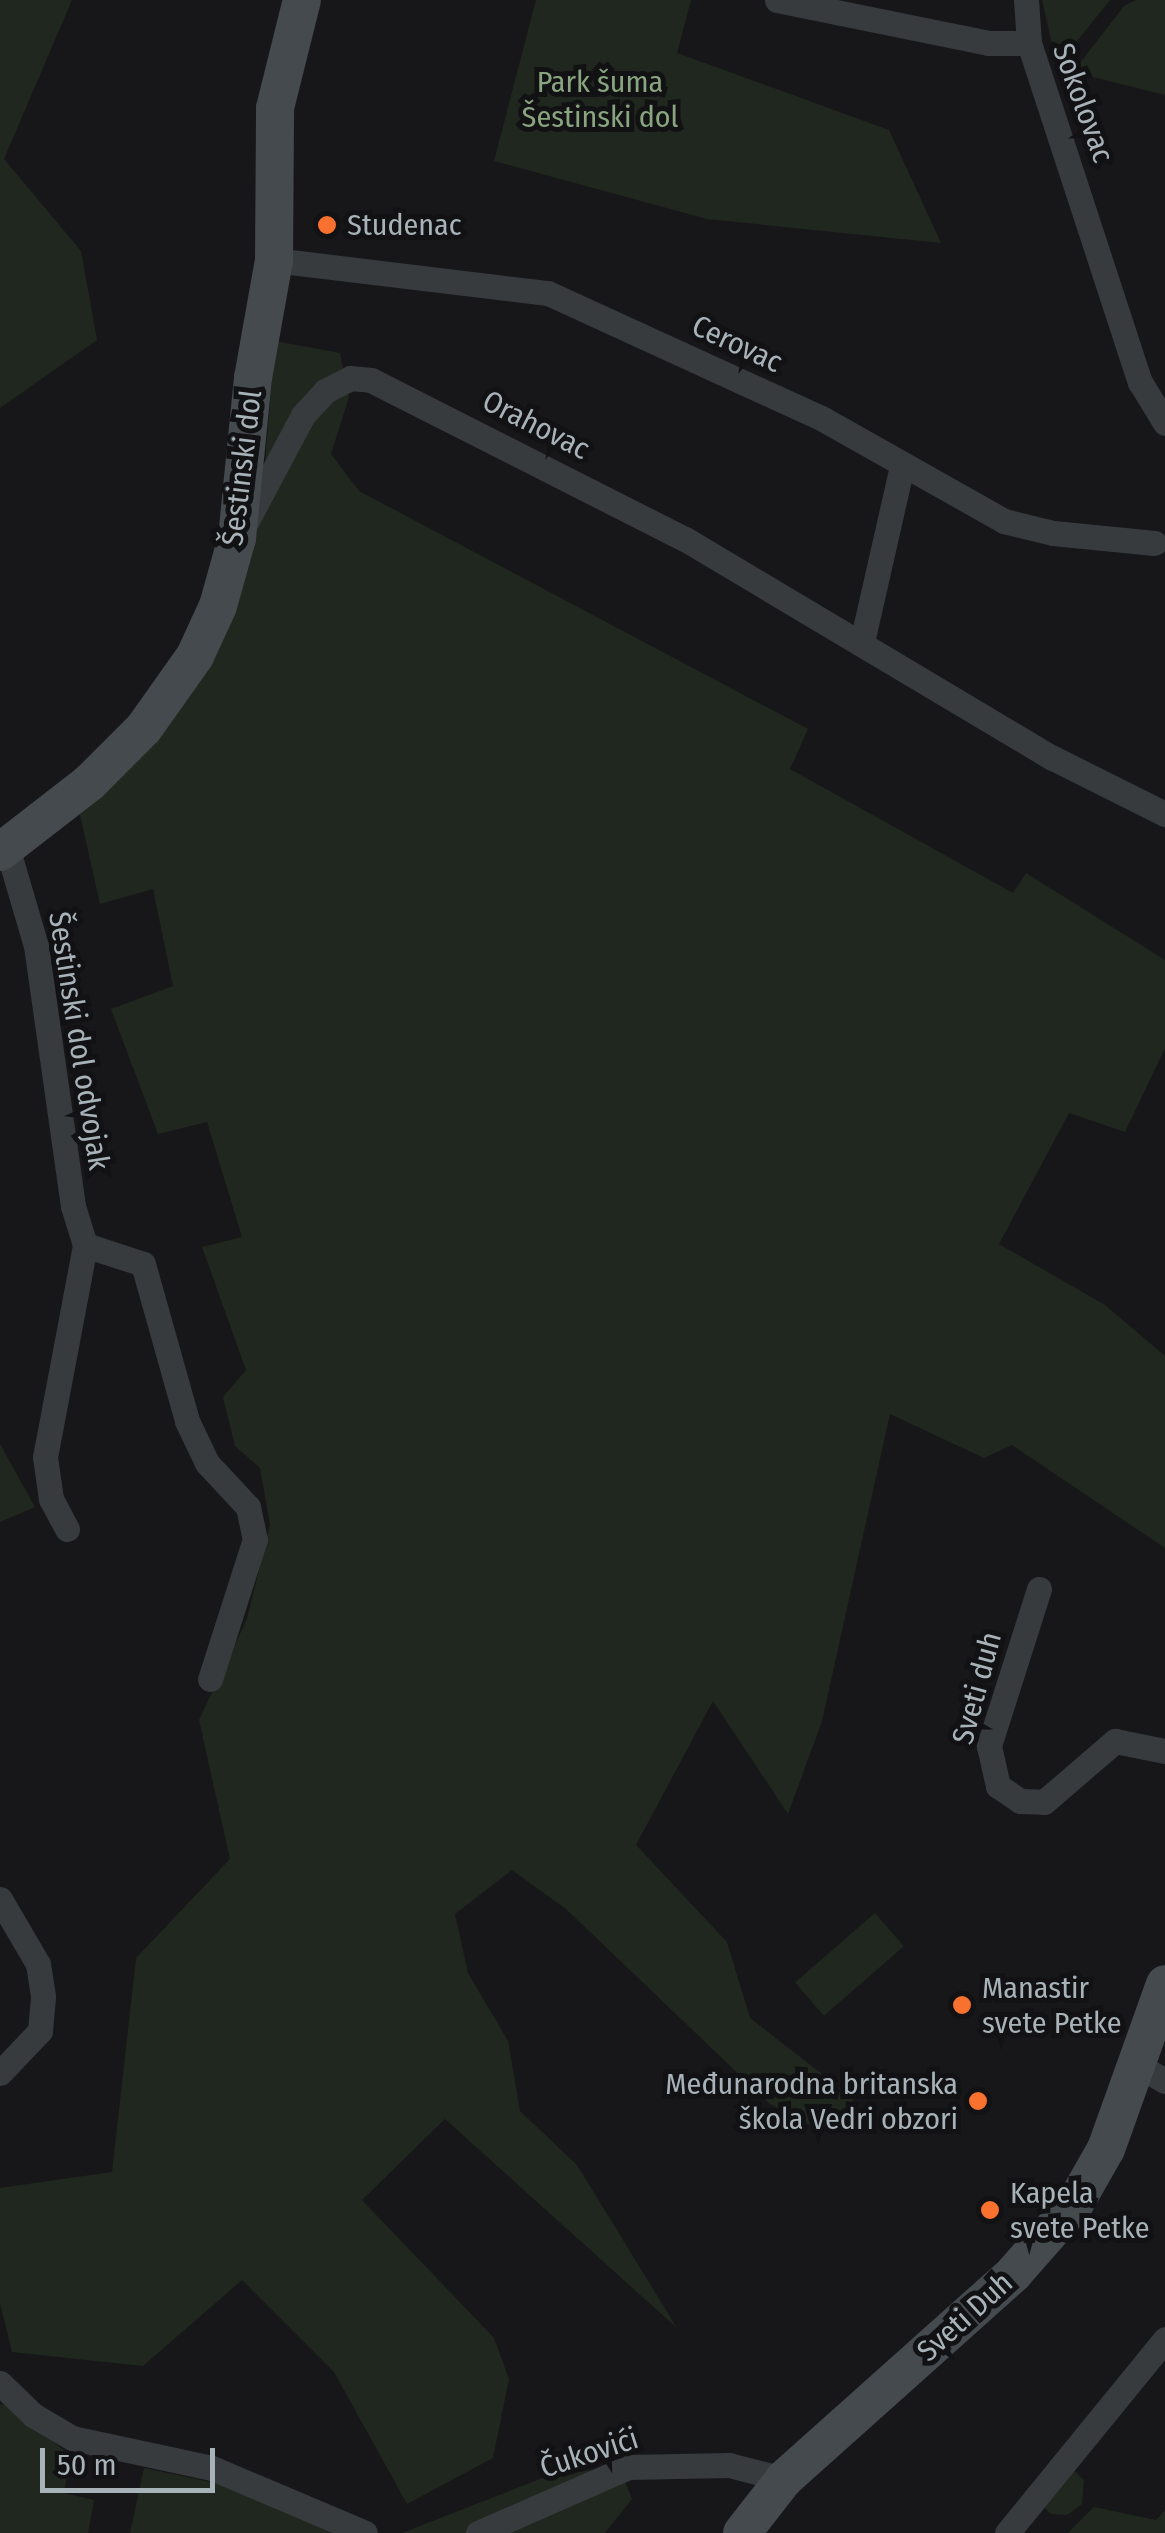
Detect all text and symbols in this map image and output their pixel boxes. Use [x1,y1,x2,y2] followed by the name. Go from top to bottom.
[1045,39,1121,167] street label: Sokolovac
[522,64,678,134] park label: Park šuma Šestinski dol
[347,207,462,243] place label: Studenac
[316,214,338,236] marker: Studenac
[686,308,788,380] street label: Cerovac
[477,383,595,467] street label: Orahovac
[215,388,269,548] street label: Šestinski dol
[41,909,117,1173] street label: Šestinski dol odvojak
[945,1628,1009,1748] street label: Sveti duh
[982,1970,1122,2040] place label: Manastir svete Petke
[951,1994,973,2016] marker: Manastir svete Petke
[665,2066,958,2136] place label: Međunarodna britanska škola Vedri obzori
[967,2090,989,2112] marker: Međunarodna britanska škola Vedri obzori
[1010,2175,1150,2246] place label: Kapela svete Petke
[979,2199,1001,2221] marker: Kapela svete Petke
[910,2265,1020,2369] street label: Sveti Duh
[535,2420,643,2486] street label: Čukovići
[45,2428,220,2490] scale bar
[57,2447,117,2483] text: 50 m

